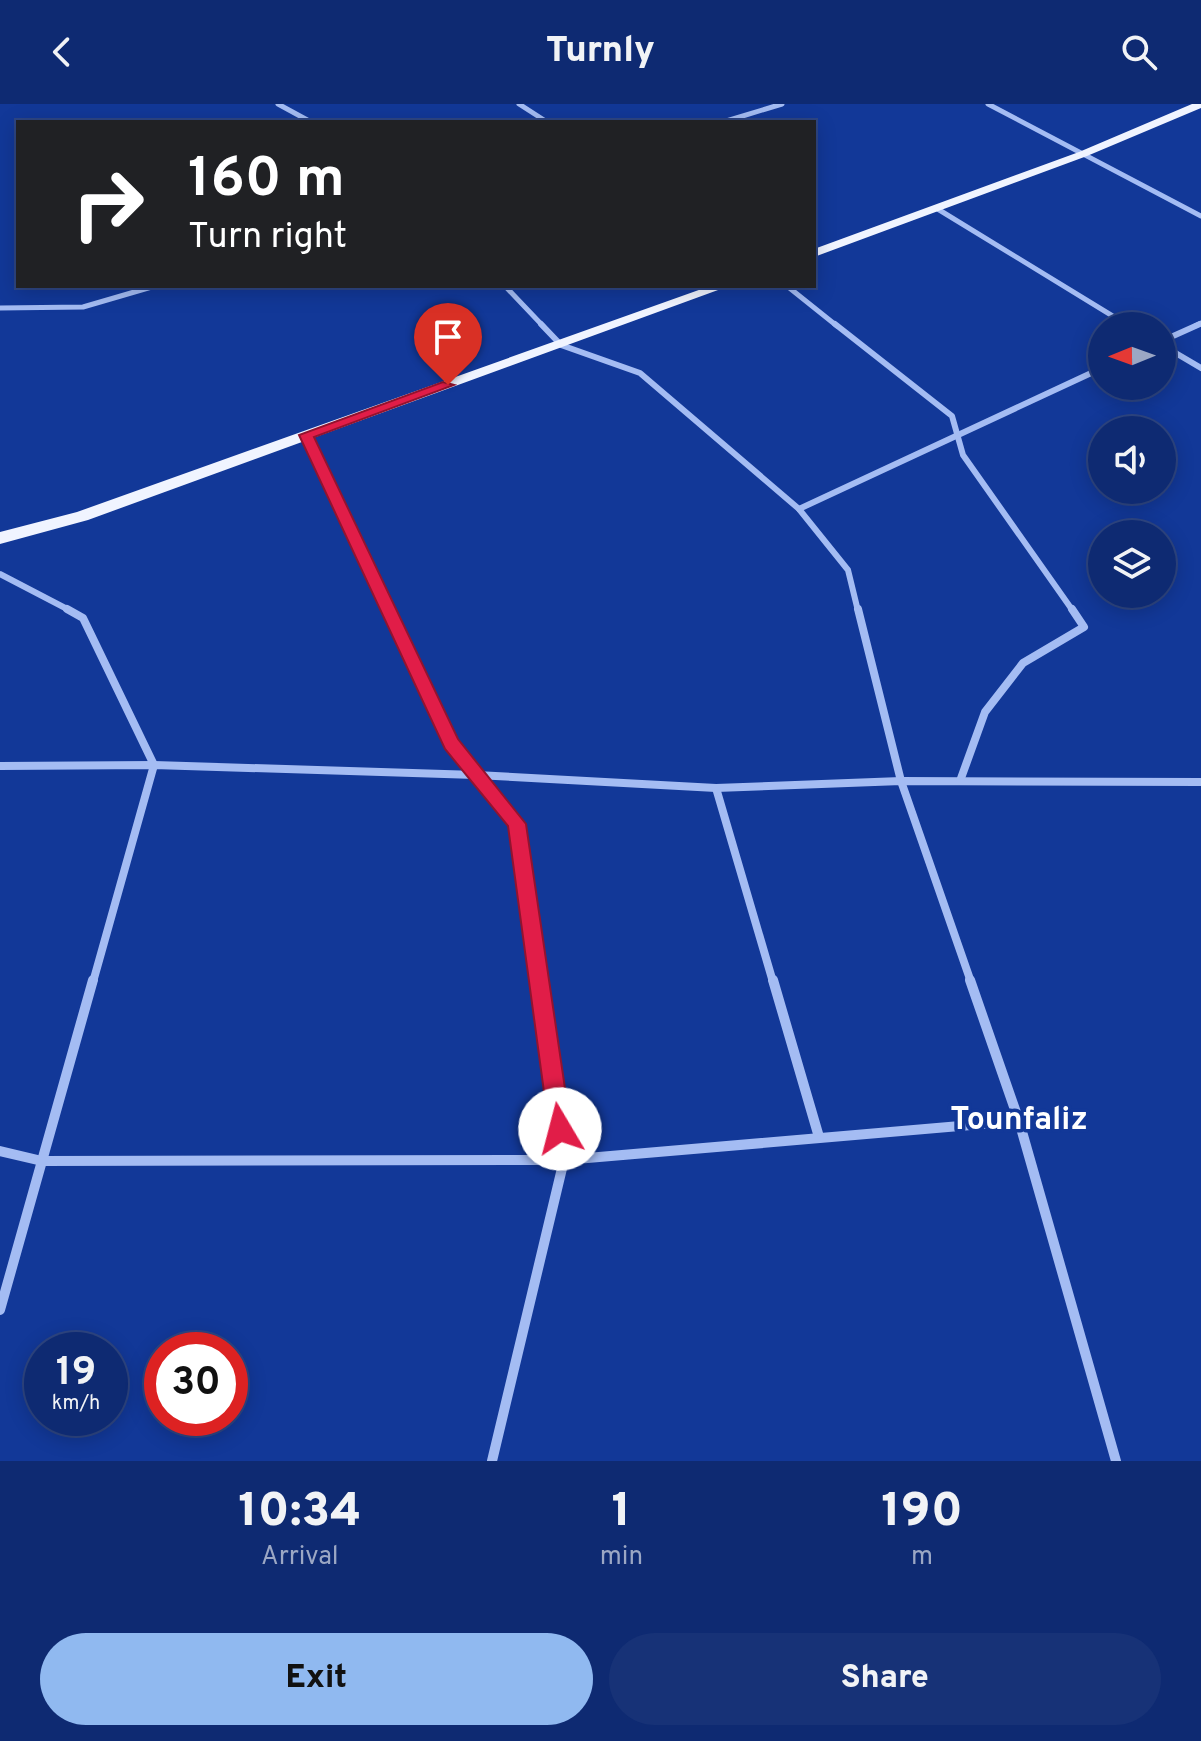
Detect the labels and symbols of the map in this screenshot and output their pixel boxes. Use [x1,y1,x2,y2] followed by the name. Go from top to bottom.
[414,303,482,385] pin
[1088,312,1176,400] north arrow
[518,1087,602,1171] position arrow
[950,1101,1088,1141] district label: Tounfaliz
[144,1332,248,1436] speed limit sign: 30

